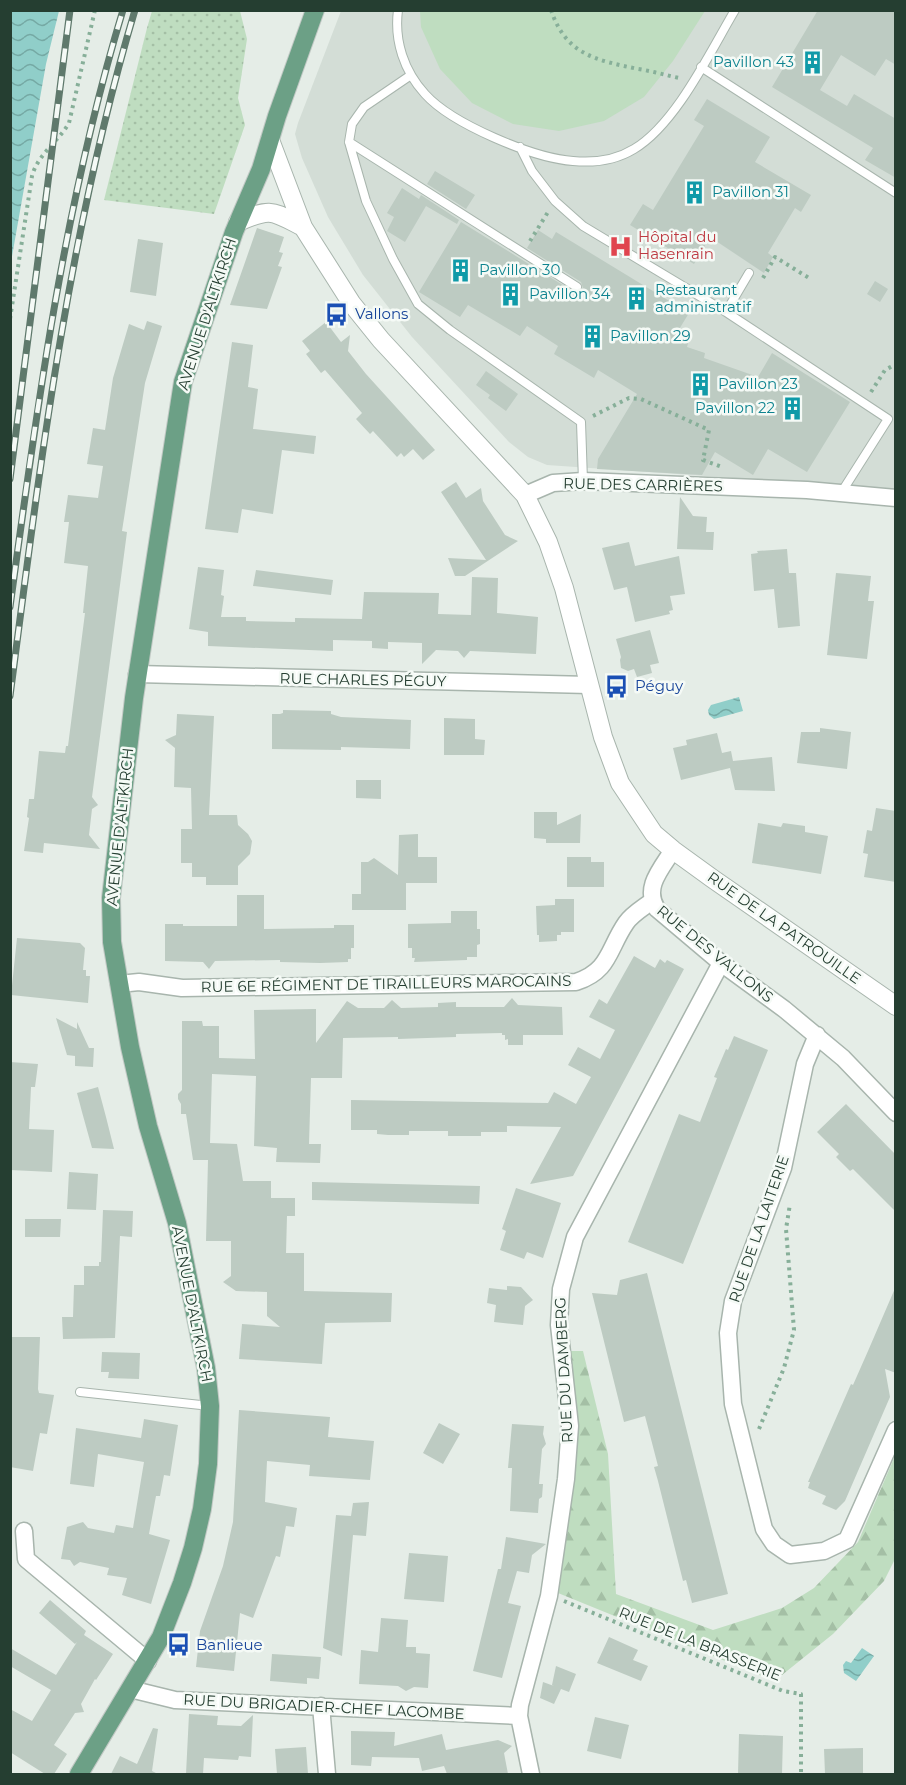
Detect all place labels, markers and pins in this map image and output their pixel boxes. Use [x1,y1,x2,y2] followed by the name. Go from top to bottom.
[799,49,825,75] building icon: Pavillon 43
[713,52,794,71] place label: Pavillon 43
[681,179,707,205] building icon: Pavillon 31
[712,182,789,201] place label: Pavillon 31
[638,227,717,263] place label: Hôpital du Hasenrain
[607,233,633,259] hospital icon: Hôpital du Hasenrain
[448,257,474,283] building icon: Pavillon 30
[479,260,560,279] place label: Pavillon 30
[655,280,752,316] place label: Restaurant administratif
[498,281,524,307] building icon: Pavillon 34
[529,284,610,303] place label: Pavillon 34
[624,286,650,312] building icon: Restaurant administratif
[324,301,350,327] bus stop icon: Vallons
[355,304,408,323] place label: Vallons
[579,323,605,349] building icon: Pavillon 29
[610,326,691,345] place label: Pavillon 29
[687,371,713,397] building icon: Pavillon 23
[718,374,798,393] place label: Pavillon 23
[780,395,806,421] building icon: Pavillon 22
[695,398,775,417] place label: Pavillon 22
[604,673,630,699] bus stop icon: Péguy
[635,676,684,695] place label: Péguy
[165,1632,191,1658] bus stop icon: Banlieue
[196,1635,263,1654] place label: Banlieue

